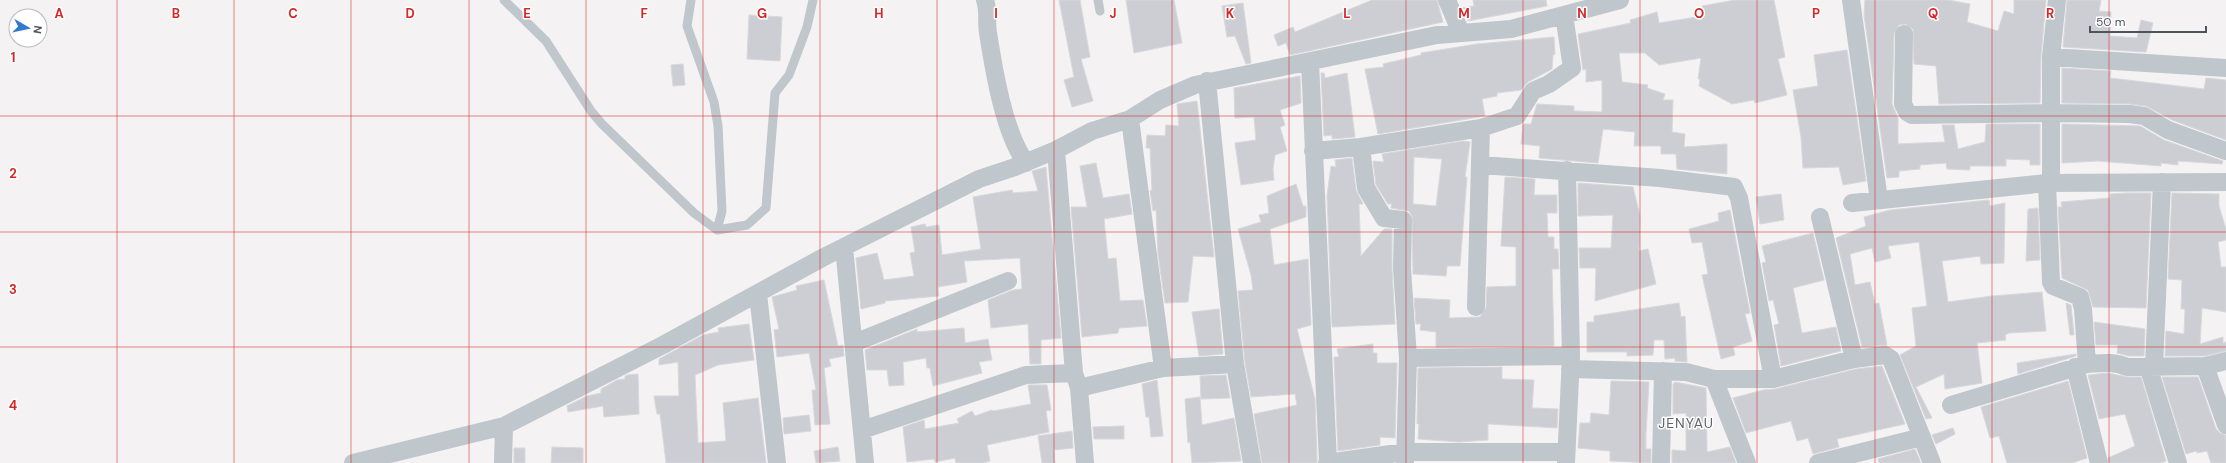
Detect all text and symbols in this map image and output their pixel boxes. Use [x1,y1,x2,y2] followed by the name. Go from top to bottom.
[54,5,64,22] text: A
[172,5,180,22] text: B
[288,5,298,22] text: C
[405,5,415,22] text: D
[523,5,531,22] text: E
[640,5,648,22] text: F
[757,5,767,22] text: G
[874,5,884,22] text: H
[994,5,998,22] text: I
[1109,5,1117,22] text: J
[1226,5,1235,22] text: K
[1343,5,1351,22] text: L
[1458,5,1470,22] text: M
[1577,5,1587,22] text: N
[1694,5,1704,22] text: O
[1812,5,1820,22] text: P
[1928,5,1938,22] text: Q
[2046,5,2054,22] text: R
[8,8,48,48] north arrow
[2090,8,2206,34] scale bar
[2096,14,2125,30] text: 50 m
[30,25,45,35] text: N
[11,49,15,66] text: 1
[9,165,17,182] text: 2
[9,281,17,298] text: 3
[9,397,17,414] text: 4
[1658,414,1714,432] district label: JENYAU

